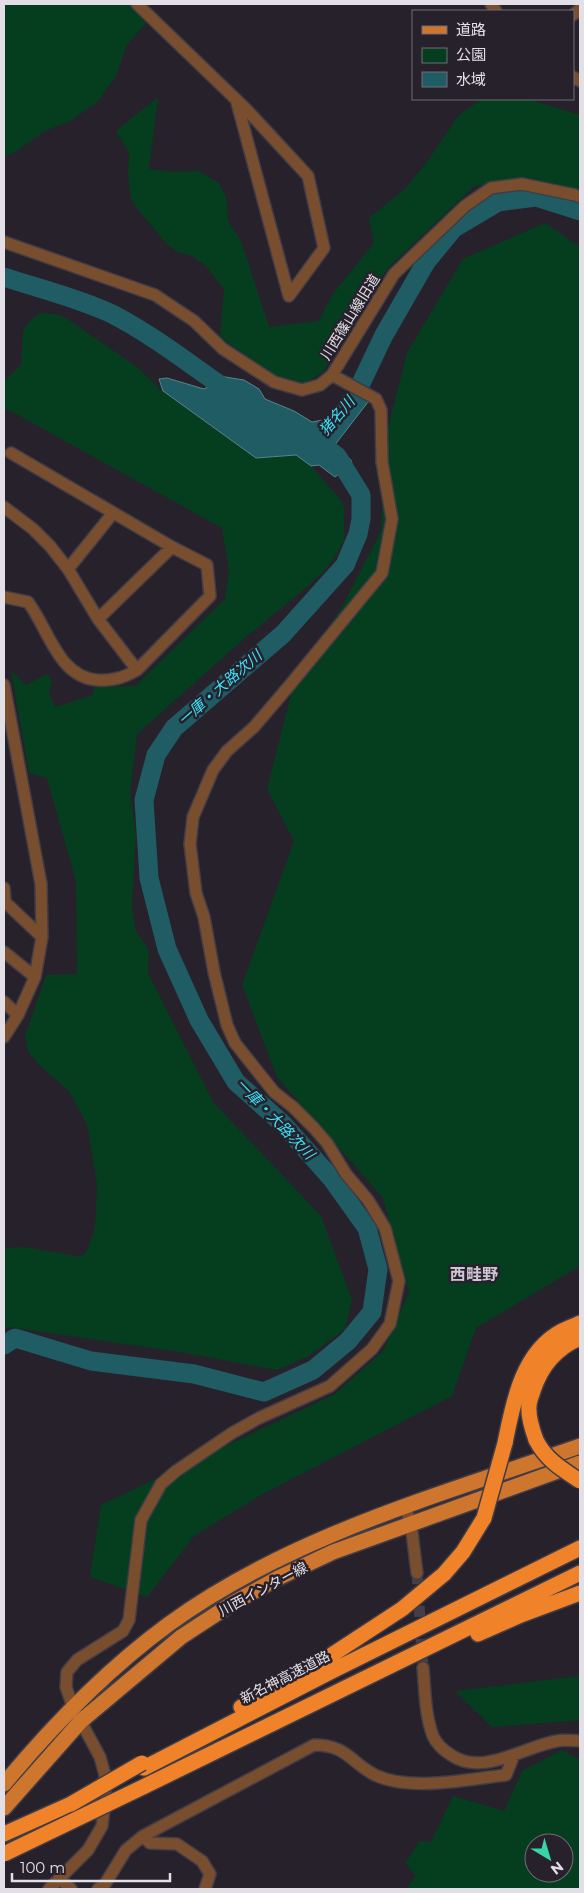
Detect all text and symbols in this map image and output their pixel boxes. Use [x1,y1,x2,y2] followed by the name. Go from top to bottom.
[412,10,574,100] legend
[456,20,486,39] text: 道路
[456,45,486,64] text: 公園
[456,70,486,89] text: 水域
[316,271,384,363] street label: 川西篠山線旧道
[315,391,360,439] water label: 猪名川
[174,645,267,729] water label: 一庫・大路次川
[232,1074,320,1164] water label: 一庫・大路次川
[450,1265,498,1284] district label: 西畦野
[216,1558,310,1620] street label: 川西インター線
[237,1647,333,1707] street label: 新名神高速道路
[524,1833,574,1883] north arrow
[12,1850,170,1882] scale bar
[20,1858,65,1877] text: 100 m
[547,1858,567,1879] text: N

